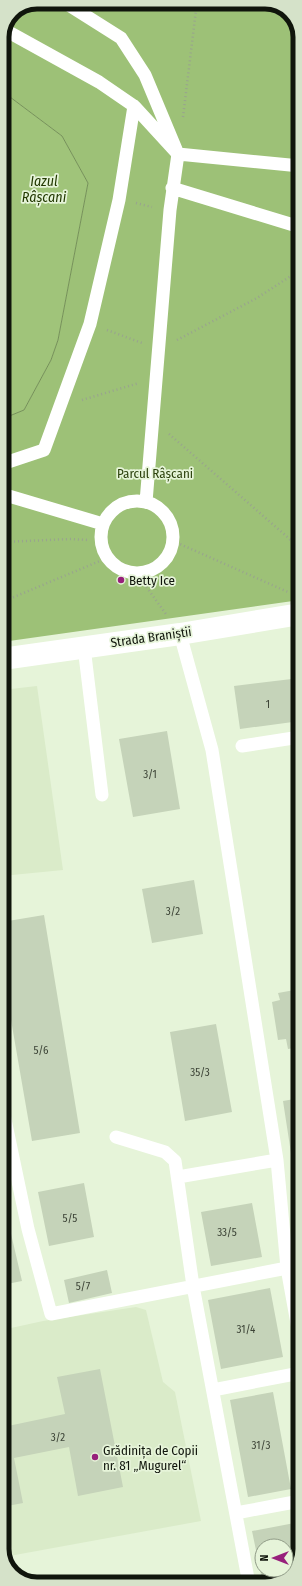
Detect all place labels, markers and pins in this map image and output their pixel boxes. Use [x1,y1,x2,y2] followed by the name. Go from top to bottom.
[129,573,175,588] place label: Betty Ice
[116,575,126,585] marker: Betty Ice
[103,1443,198,1473] place label: Grădinița de Copii nr. 81 „Mugurel“
[90,1452,100,1462] marker: Grădinița de Copii nr. 81 „Mugurel“

